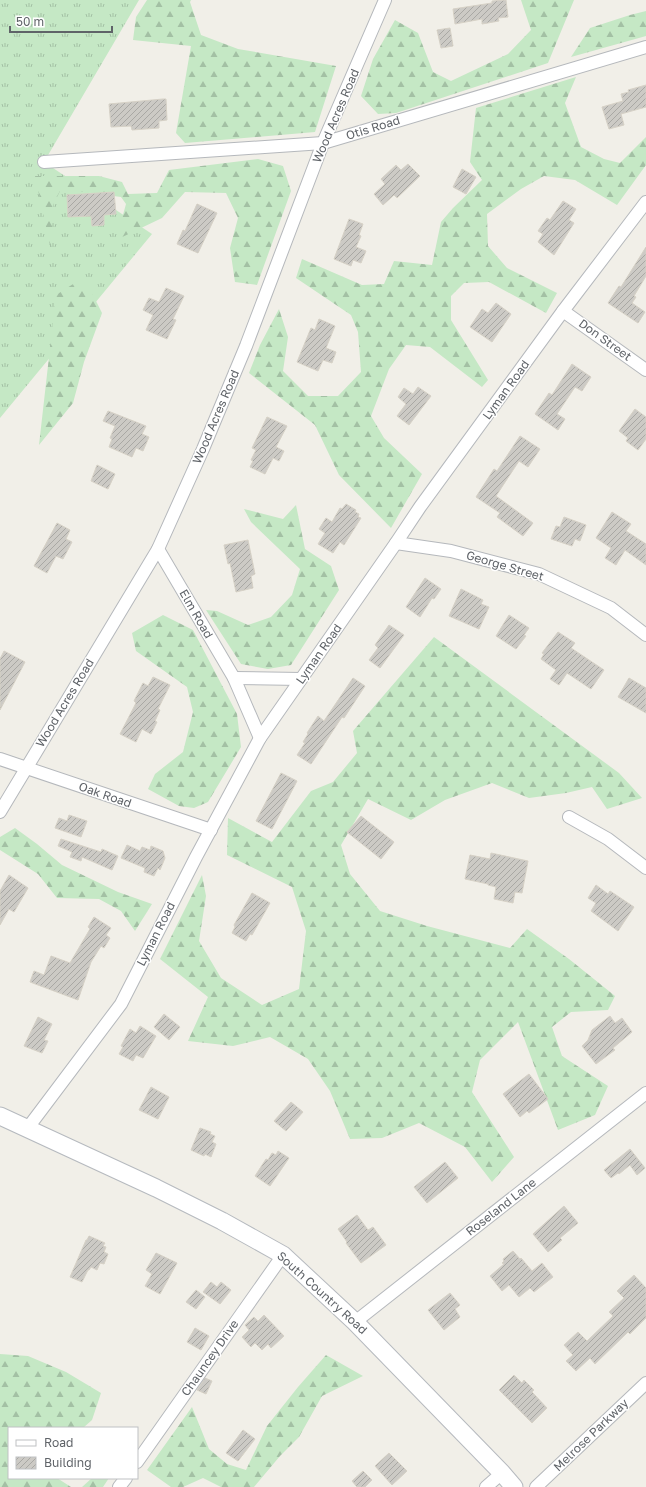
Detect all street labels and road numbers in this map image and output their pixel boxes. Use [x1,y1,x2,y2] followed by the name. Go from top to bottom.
[309,67,362,165] street label: Wood Acres Road
[344,112,402,143] street label: Otis Road
[576,315,635,364] street label: Don Street
[479,357,532,422] street label: Lyman Road
[189,368,242,466] street label: Wood Acres Road
[465,547,546,584] street label: George Street
[176,587,216,641] street label: Elm Road
[292,621,345,687] street label: Lyman Road
[32,656,97,750] street label: Wood Acres Road
[77,779,134,811] street label: Oak Road
[133,899,178,968] street label: Lyman Road
[463,1175,539,1239] street label: Roseland Lane
[274,1248,371,1337] street label: South Country Road
[178,1317,241,1399] street label: Chauncey Drive
[550,1395,631,1474] street label: Melrose Parkway

